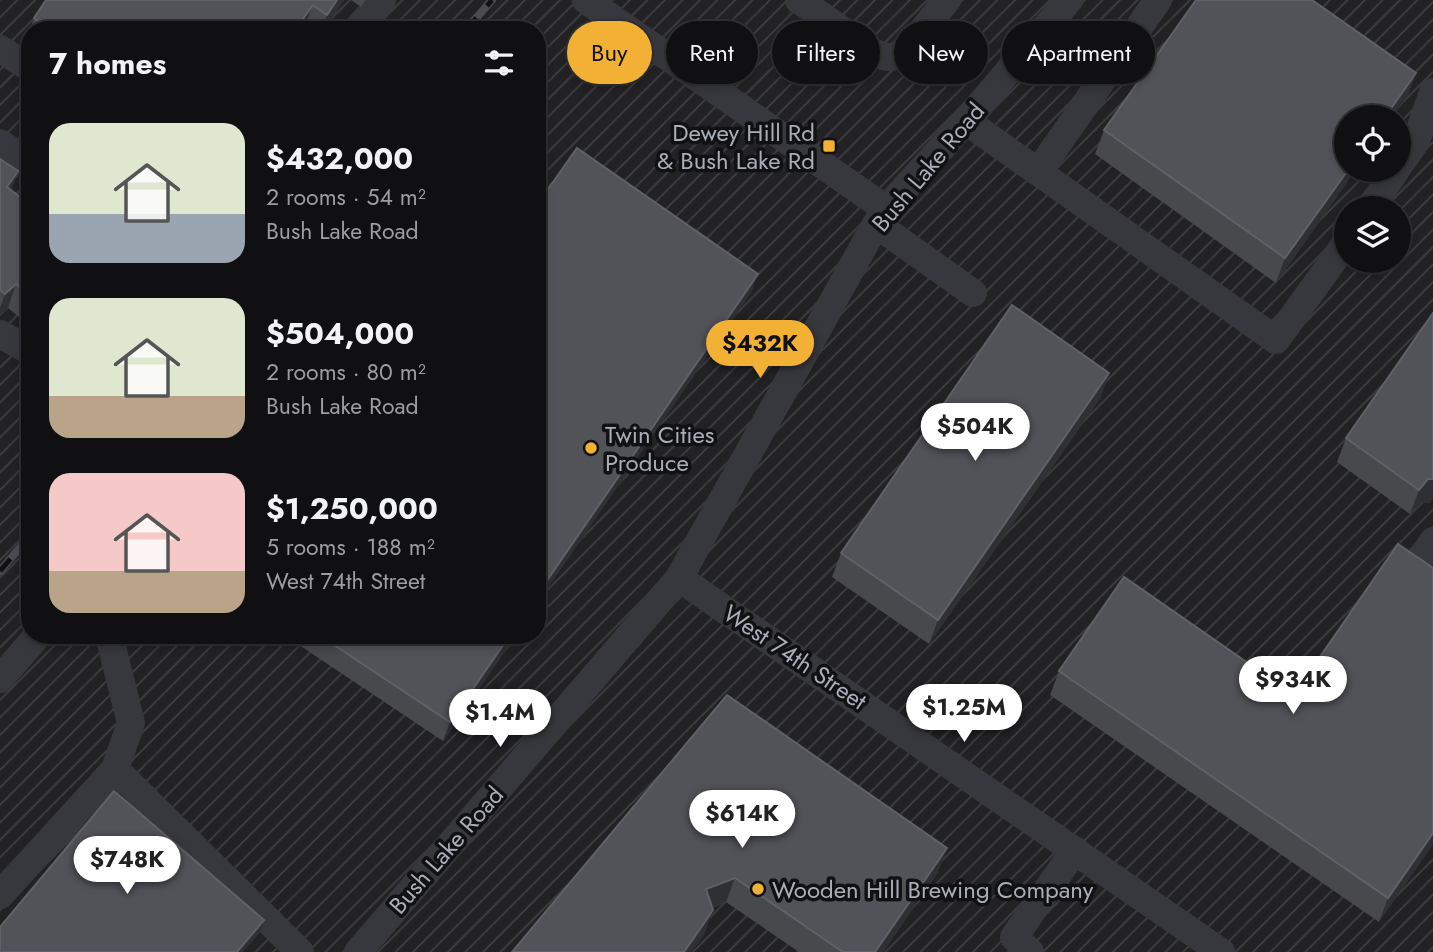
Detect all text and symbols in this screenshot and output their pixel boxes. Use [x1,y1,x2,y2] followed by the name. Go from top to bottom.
[567,21,652,84] chip: Buy
[666,21,758,84] chip: Rent
[772,21,880,84] chip: Filters
[894,21,988,84] chip: New
[1002,21,1155,84] chip: Apartment
[49,42,166,85] text: 7 homes
[480,44,518,82] icon: filters
[863,95,993,239] street label: Bush Lake Road
[1334,105,1411,273] map controls
[1334,105,1411,182] button: locate
[657,115,815,178] place label: Dewey Hill Rd & Bush Lake Rd
[266,137,413,180] text: $432,000
[821,138,837,154] marker: Dewey Hill Rd & Bush Lake Rd
[105,151,189,235] icon: home
[266,180,426,214] text: 2 rooms · 54 m²
[1334,196,1411,273] button: layers
[266,214,419,248] text: Bush Lake Road
[266,312,414,355] text: $504,000
[711,320,809,380] pin: $432K
[105,326,189,410] icon: home
[722,326,798,360] text: $432K
[266,355,426,389] text: 2 rooms · 80 m²
[266,389,419,423] text: Bush Lake Road
[926,404,1024,463] pin: $504K
[937,409,1013,443] text: $504K
[605,417,715,480] place label: Twin Cities Produce
[583,440,599,456] marker: Twin Cities Produce
[266,487,438,530] text: $1,250,000
[105,501,189,585] icon: home
[266,530,435,564] text: 5 rooms · 188 m²
[266,564,425,598] text: West 74th Street
[716,596,874,718] street label: West 74th Street
[1244,656,1342,716] pin: $934K
[1255,662,1331,696] text: $934K
[907,684,1021,744] pin: $1.25M
[451,690,549,749] pin: $1.4M
[922,690,1006,724] text: $1.25M
[465,695,535,729] text: $1.4M
[381,778,511,922] street label: Bush Lake Road
[693,790,791,850] pin: $614K
[705,796,779,830] text: $614K
[78,836,176,896] pin: $748K
[90,842,164,876] text: $748K
[772,872,1094,907] place label: Wooden Hill Brewing Company
[750,881,766,897] marker: Wooden Hill Brewing Company

